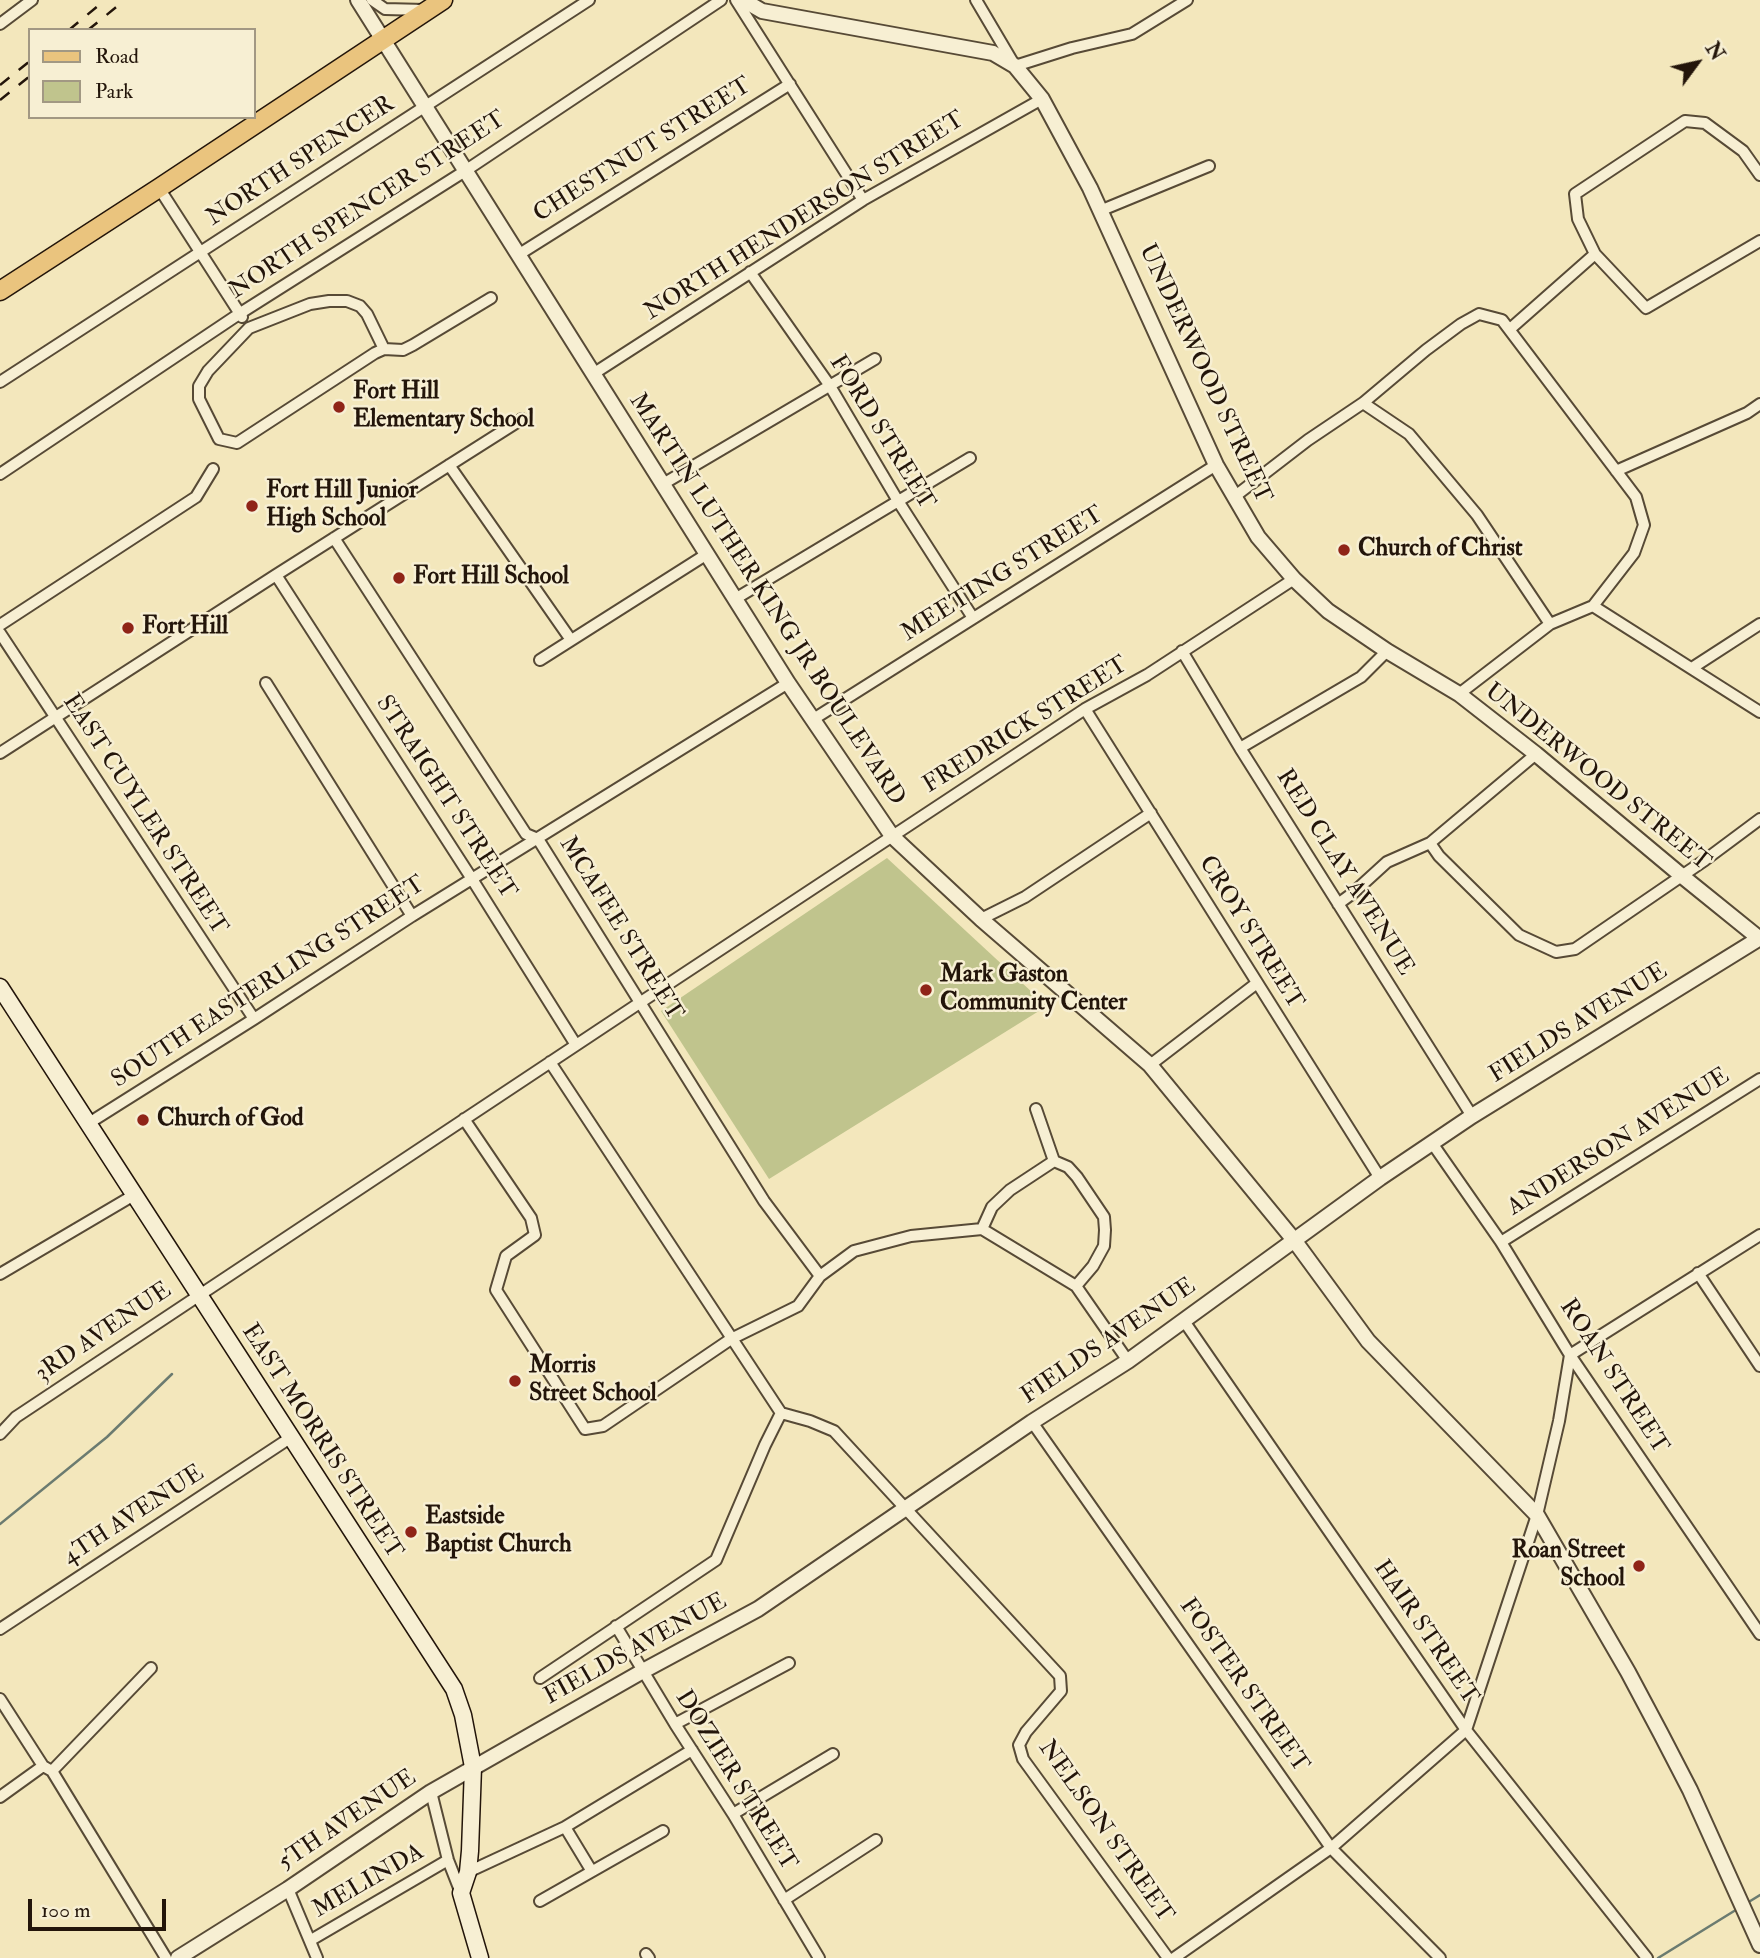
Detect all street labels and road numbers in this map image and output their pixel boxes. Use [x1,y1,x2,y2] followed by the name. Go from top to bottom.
[529,72,757,230] street label: CHESTNUT STREET
[202,91,400,233] street label: NORTH SPENCER
[225,106,511,306] street label: NORTH SPENCER STREET
[640,106,970,328] street label: NORTH HENDERSON STREET
[1131,240,1277,508] street label: UNDERWOOD STREET
[822,350,940,516] street label: FORD STREET
[622,388,910,812] street label: MARTIN LUTHER KING JR BOULEVARD
[897,501,1109,649] street label: MEETING STREET
[918,651,1134,801] street label: FREDRICK STREET
[1478,678,1716,878] street label: UNDERWOOD STREET
[55,689,233,941] street label: EAST CUYLER STREET
[368,691,522,905] street label: STRAIGHT STREET
[1269,765,1419,981] street label: RED CLAY AVENUE
[552,832,688,1026] street label: MCAFEE STREET
[1191,851,1309,1015] street label: CROY STREET
[107,871,431,1095] street label: SOUTH EASTERLING STREET
[1485,958,1673,1090] street label: FIELDS AVENUE
[1503,1063,1735,1223] street label: ANDERSON AVENUE
[1016,1273,1202,1411] street label: FIELDS AVENUE
[31,1277,177,1389] street label: 3RD AVENUE
[1552,1294,1674,1460] street label: ROAN STREET
[234,1319,408,1565] street label: EAST MORRIS STREET
[58,1460,210,1572] street label: 4TH AVENUE
[1366,1555,1484,1711] street label: HAIR STREET
[540,1588,732,1712] street label: FIELDS AVENUE
[1172,1593,1314,1779] street label: FOSTER STREET
[668,1686,802,1876] street label: DOZIER STREET
[1031,1735,1179,1929] street label: NELSON STREET
[274,1764,422,1878] street label: 5TH AVENUE
[308,1839,430,1925] street label: MELINDA

